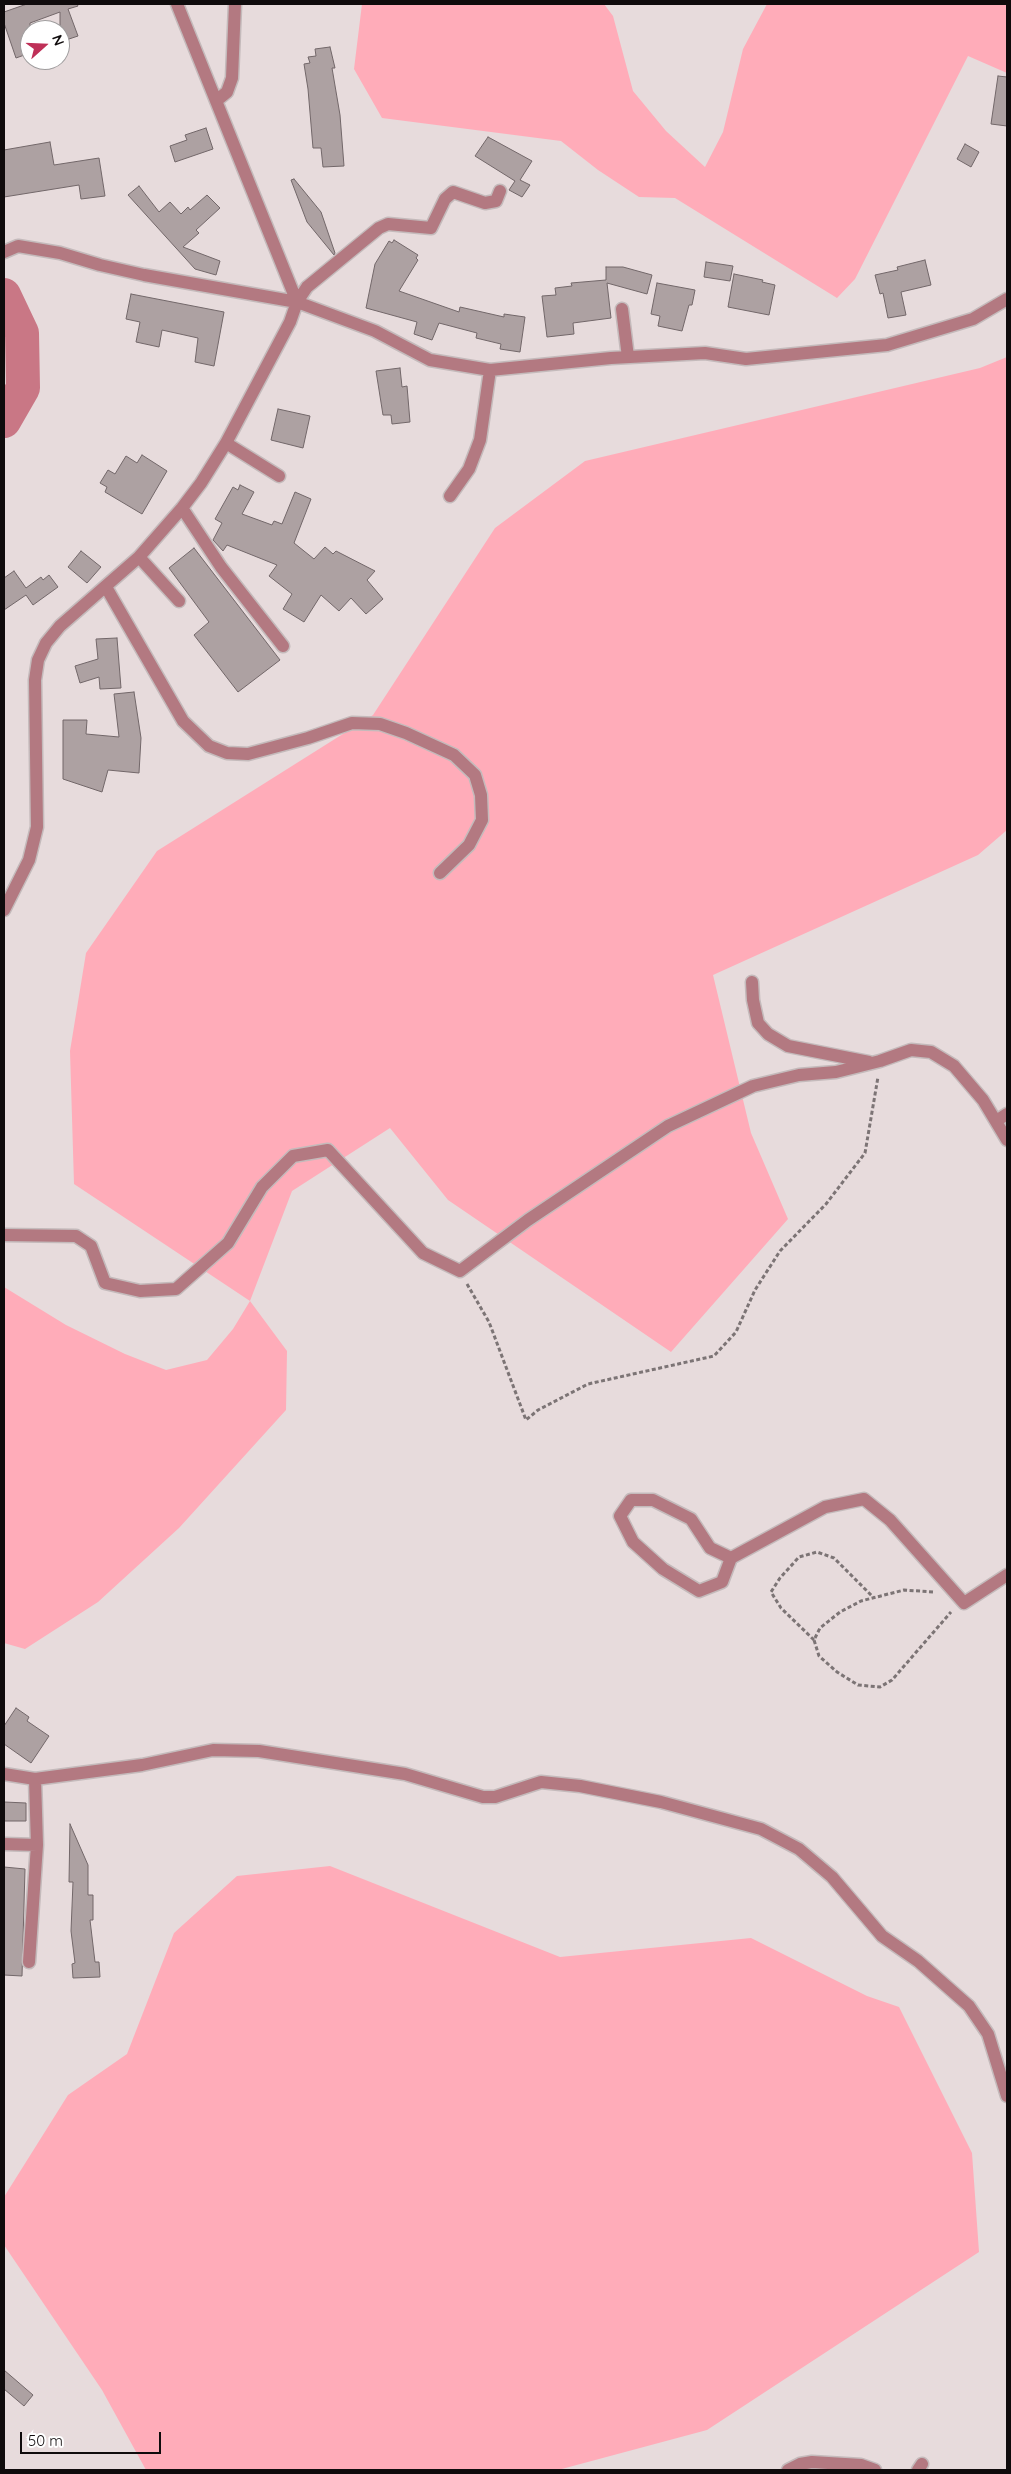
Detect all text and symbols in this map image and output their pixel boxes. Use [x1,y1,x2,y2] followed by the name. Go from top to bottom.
[20,20,70,70] north arrow
[48,32,68,48] text: N
[22,2422,164,2454] scale bar
[28,2431,63,2450] text: 50 m

